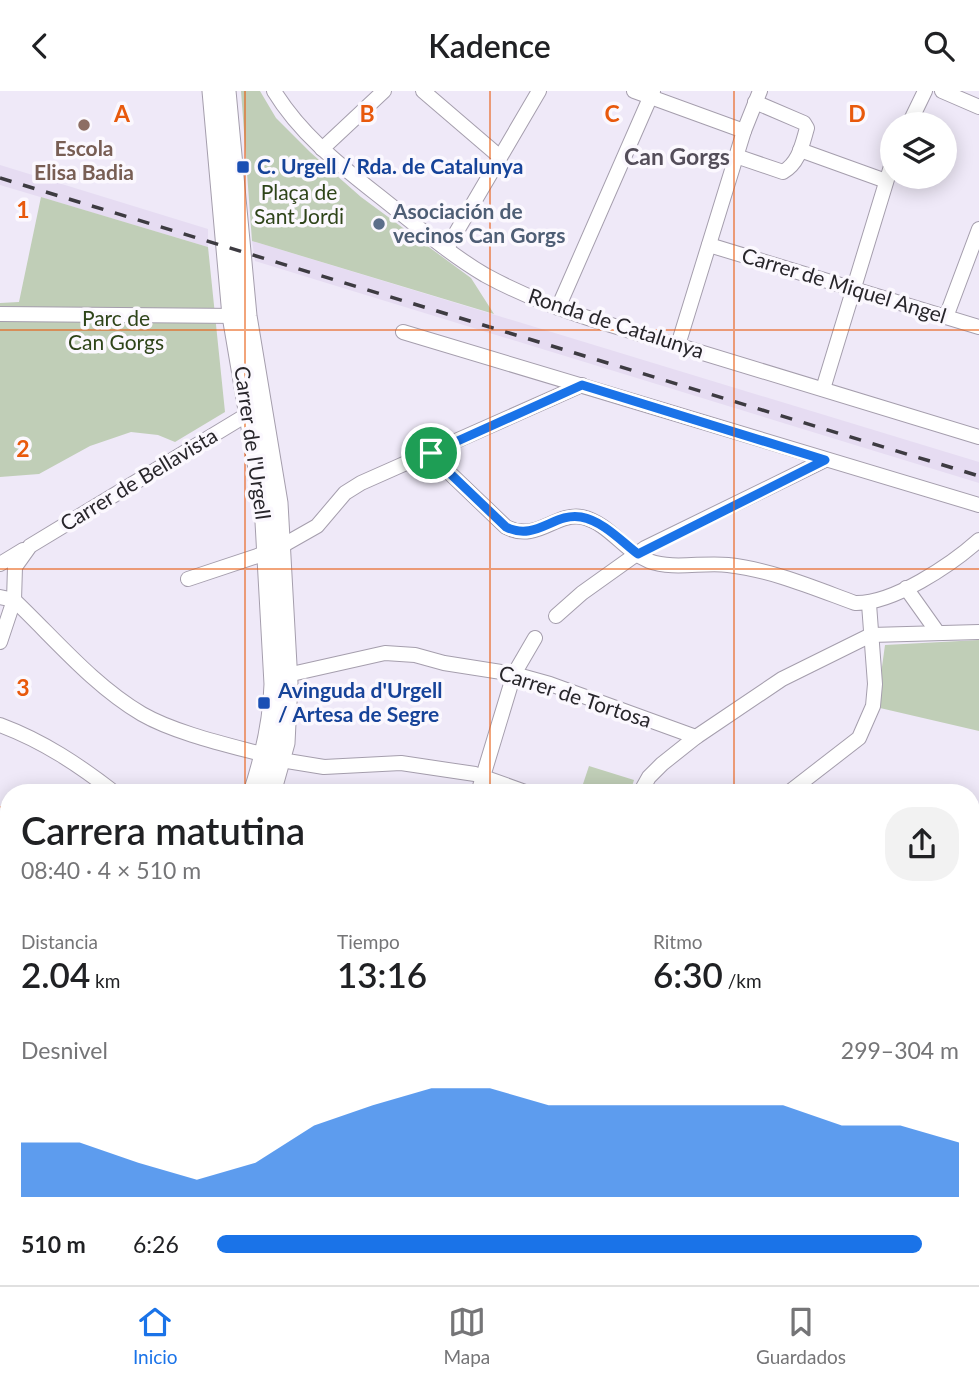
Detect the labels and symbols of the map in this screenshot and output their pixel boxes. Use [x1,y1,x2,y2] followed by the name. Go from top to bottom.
[113,99,131,127] text: A
[359,99,375,127] text: B
[604,99,620,127] text: C
[848,99,866,127] text: D
[76,117,92,133] marker: Escola Elisa Badia
[34,135,134,184] place label: Escola Elisa Badia
[624,142,730,170] district label: Can Gorgs
[257,153,523,178] place label: C. Urgell / Rda. de Catalunya
[235,159,251,175] marker: C. Urgell / Rda. de Catalunya
[254,179,344,228] park label: Plaça de Sant Jordi
[16,195,30,223] text: 1
[392,198,565,247] place label: Asociación de vecinos Can Gorgs
[371,216,387,232] marker: Asociación de vecinos Can Gorgs
[739,242,950,328] street label: Carrer de Miquel Angel
[525,282,708,363] street label: Ronda de Catalunya
[68,305,164,354] park label: Parc de Can Gorgs
[230,364,277,521] street label: Carrer de l'Urgell
[55,422,221,535] street label: Carrer de Bellavista
[401,423,461,483] pin
[16,434,30,462] text: 2
[496,659,655,732] street label: Carrer de Tortosa
[16,673,30,701] text: 3
[277,677,442,726] place label: Avinguda d'Urgell / Artesa de Segre
[256,695,272,711] marker: Avinguda d'Urgell / Artesa de Segre

